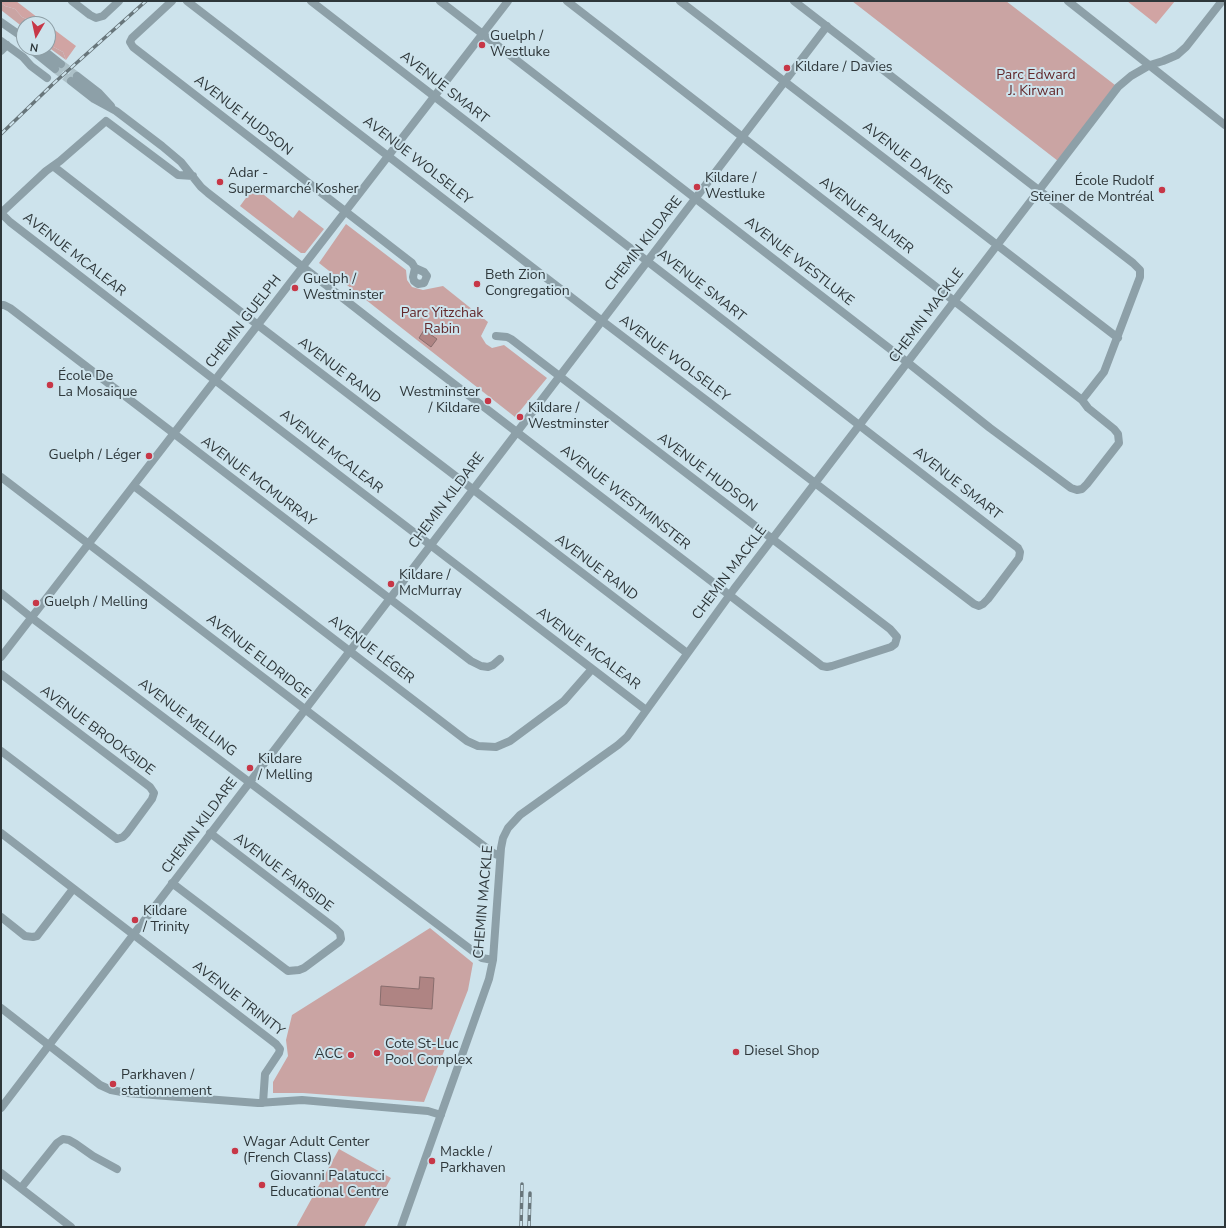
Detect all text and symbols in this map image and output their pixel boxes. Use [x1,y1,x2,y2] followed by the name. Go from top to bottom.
[16,16,56,56] north arrow
[490,29,550,62] place label: Guelph / Westluke
[29,39,39,55] text: N
[477,40,487,50] marker: Guelph / Westluke
[396,48,492,128] street label: AVENUE SMART
[795,60,893,76] place label: Kildare / Davies
[782,63,792,73] marker: Kildare / Davies
[996,68,1076,100] park label: Parc Edward J. Kirwan
[190,72,296,160] street label: AVENUE HUDSON
[359,113,475,209] street label: AVENUE WOLSELEY
[859,119,955,199] street label: AVENUE DAVIES
[228,166,358,198] place label: Adar - Supermarché Kosher
[705,171,765,204] place label: Kildare / Westluke
[816,174,916,258] street label: AVENUE PALMER
[1030,174,1154,206] place label: École Rudolf Steiner de Montréal
[215,177,225,187] marker: Adar - Supermarché Kosher
[692,182,702,192] marker: Kildare / Westluke
[1157,185,1167,195] marker: École Rudolf Steiner de Montréal
[602,193,686,295] street label: CHEMIN KILDARE
[19,210,129,300] street label: AVENUE MCALEAR
[741,214,857,310] street label: AVENUE WESTLUKE
[653,246,749,326] street label: AVENUE SMART
[886,266,968,366] street label: CHEMIN MACKLE
[485,268,570,300] place label: Beth Zion Congregation
[202,272,286,372] street label: CHEMIN GUELPH
[303,272,384,304] place label: Guelph / Westminster
[472,279,482,289] marker: Beth Zion Congregation
[290,283,300,293] marker: Guelph / Westminster
[401,306,483,338] park label: Parc Yitzchak Rabin
[616,312,732,406] street label: AVENUE WOLSELEY
[294,334,384,408] street label: AVENUE RAND
[58,369,137,402] place label: École De La Mosaique
[45,380,55,390] marker: École De La Mosaique
[399,385,480,418] place label: Westminster / Kildare
[483,396,493,406] marker: Westminster / Kildare
[528,401,609,434] place label: Kildare / Westminster
[276,407,386,497] street label: AVENUE MCALEAR
[515,412,525,422] marker: Kildare / Westminster
[654,430,760,516] street label: AVENUE HUDSON
[197,433,319,531] street label: AVENUE MCMURRAY
[557,442,693,554] street label: AVENUE WESTMINSTER
[909,444,1005,524] street label: AVENUE SMART
[48,448,141,464] place label: Guelph / Léger
[405,450,489,552] street label: CHEMIN KILDARE
[144,451,154,461] marker: Guelph / Léger
[689,523,771,623] street label: CHEMIN MACKLE
[551,531,641,605] street label: AVENUE RAND
[399,568,462,600] place label: Kildare / McMurray
[386,579,396,589] marker: Kildare / McMurray
[44,595,148,611] place label: Guelph / Melling
[31,598,41,608] marker: Guelph / Melling
[533,604,643,694] street label: AVENUE MCALEAR
[203,611,313,703] street label: AVENUE ELDRIDGE
[325,612,417,688] street label: AVENUE LÉGER
[134,675,240,761] street label: AVENUE MELLING
[36,682,158,780] street label: AVENUE BROOKSIDE
[258,752,313,784] place label: Kildare / Melling
[245,763,255,773] marker: Kildare / Melling
[158,775,242,877] street label: CHEMIN KILDARE
[230,830,336,916] street label: AVENUE FAIRSIDE
[471,845,497,959] street label: CHEMIN MACKLE
[143,904,190,936] place label: Kildare / Trinity
[130,915,140,925] marker: Kildare / Trinity
[189,958,287,1040] street label: AVENUE TRINITY
[385,1037,473,1070] place label: Cote St-Luc Pool Complex
[744,1044,820,1060] place label: Diesel Shop
[314,1047,343,1063] place label: ACC
[731,1047,741,1057] marker: Diesel Shop
[372,1048,382,1058] marker: Cote St-Luc Pool Complex
[346,1050,356,1060] marker: ACC
[121,1068,212,1100] place label: Parkhaven / stationnement
[108,1079,118,1089] marker: Parkhaven / stationnement
[243,1135,370,1168] place label: Wagar Adult Center (French Class)
[440,1145,506,1178] place label: Mackle / Parkhaven
[230,1146,240,1156] marker: Wagar Adult Center (French Class)
[427,1156,437,1166] marker: Mackle / Parkhaven
[270,1169,389,1202] place label: Giovanni Palatucci Educational Centre
[257,1180,267,1190] marker: Giovanni Palatucci Educational Centre

